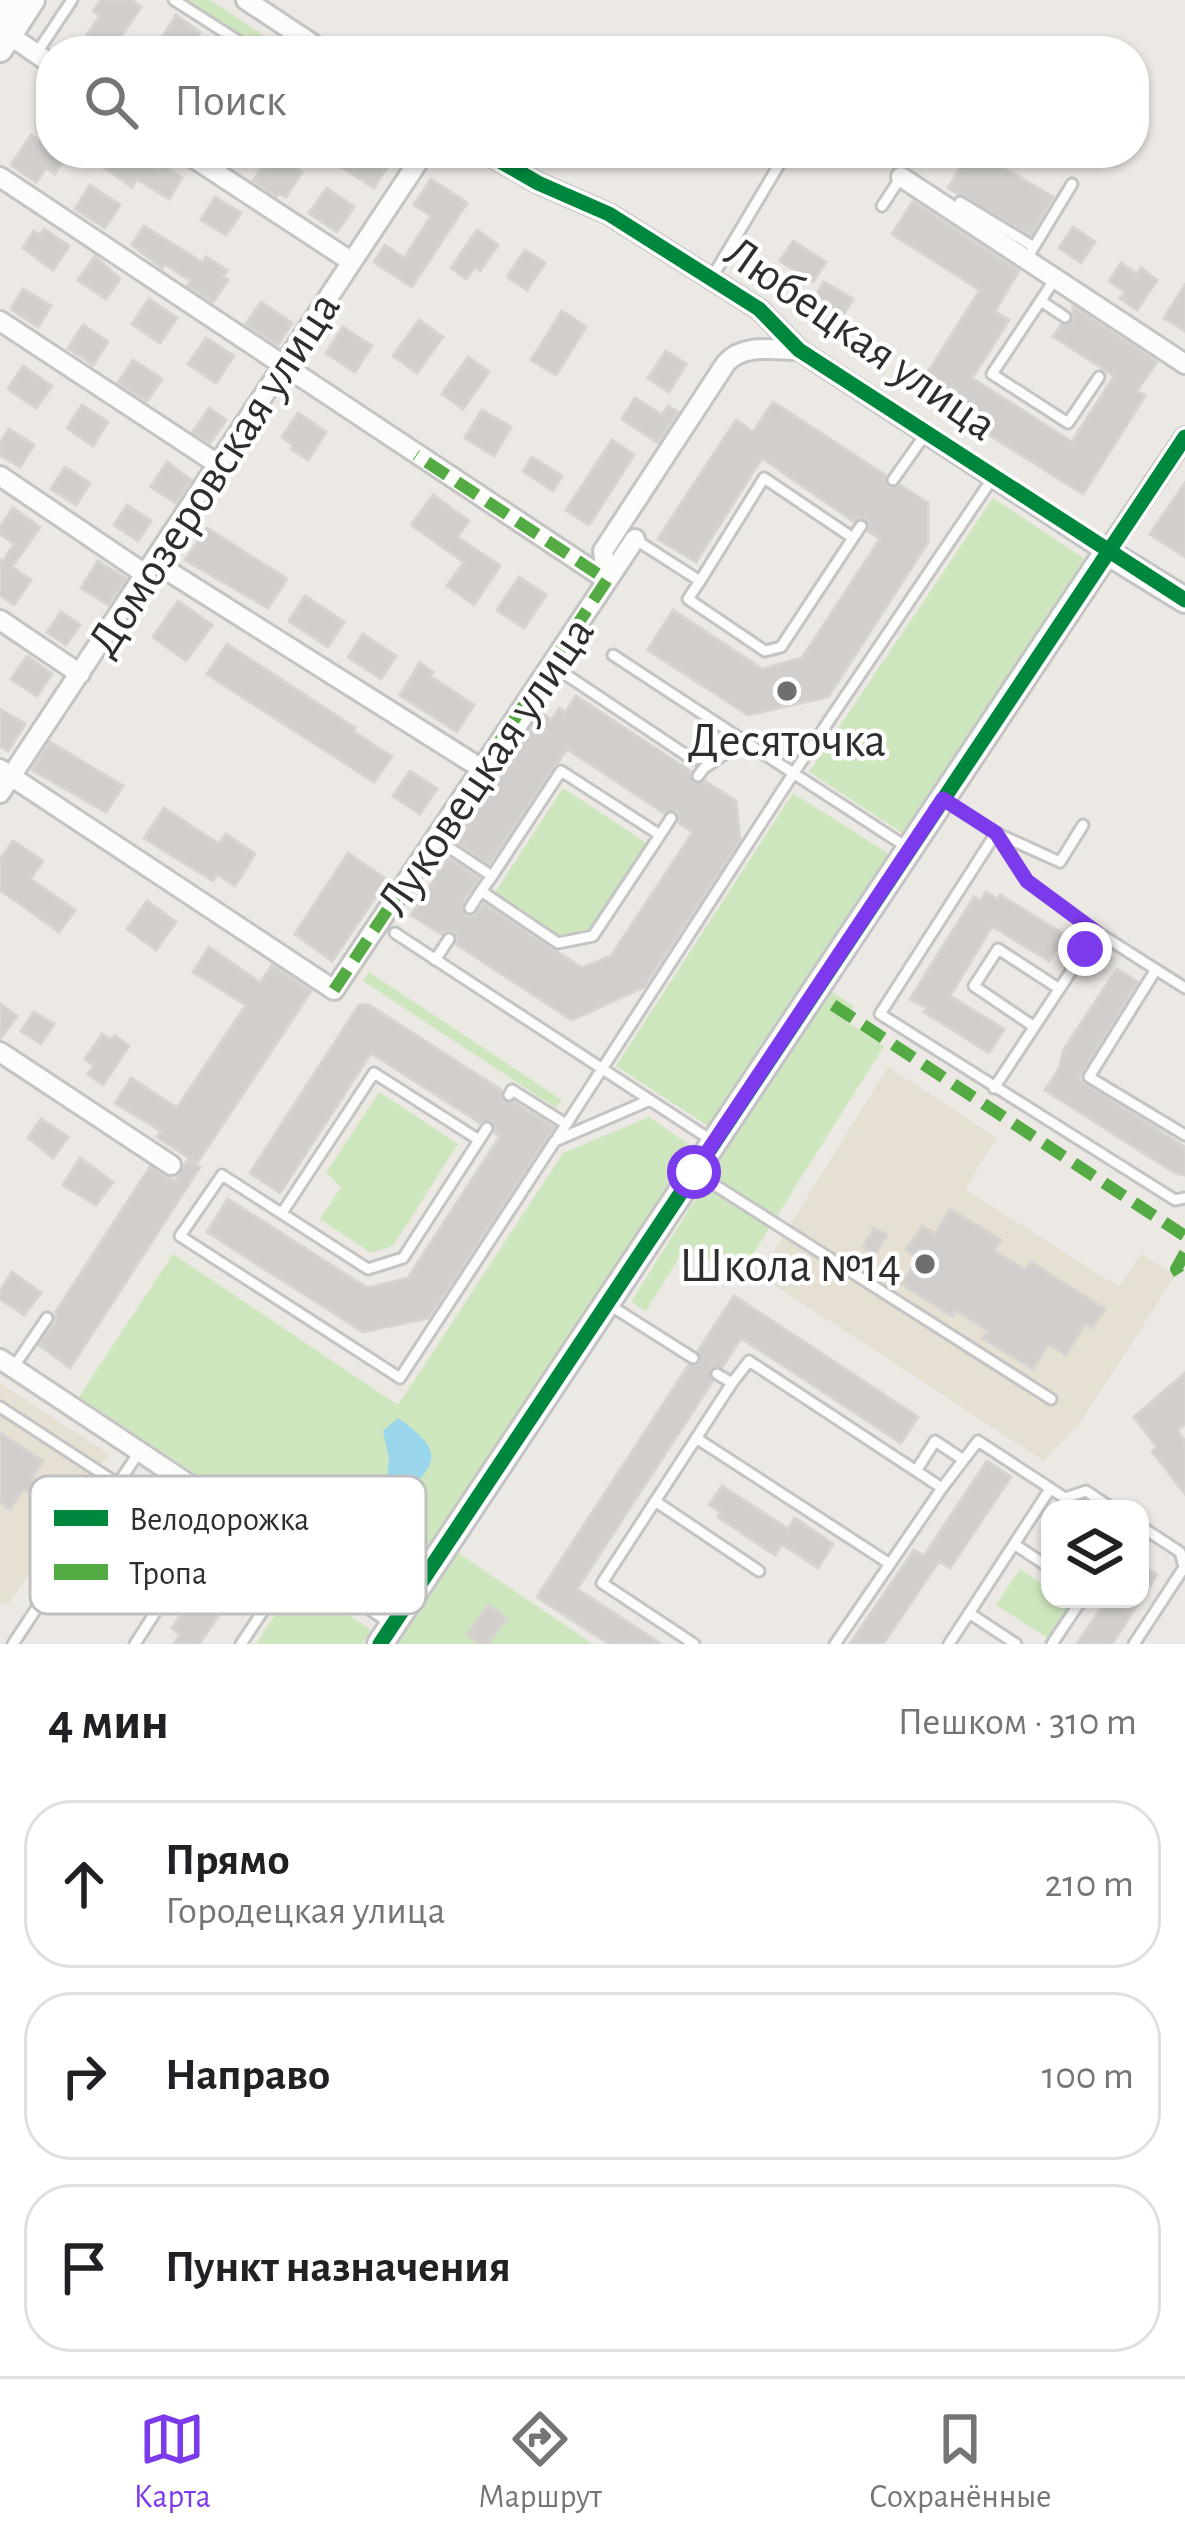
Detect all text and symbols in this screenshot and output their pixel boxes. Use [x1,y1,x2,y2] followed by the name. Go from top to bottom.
[36,36,1149,168] search box
[78,69,144,135] icon: search
[174,79,286,124] text: Поиск
[716,228,1005,451] street label: Любецкая улица
[79,284,350,665] street label: Домозеровская улица
[369,609,604,925] street label: Луковецкая улица
[774,678,800,704] marker: Десяточка
[688,718,886,766] place label: Десяточка
[1058,922,1112,976] route end
[667,1145,721,1199] route start
[679,1243,901,1291] place label: Школа №14
[912,1251,938,1277] marker: Школа №14
[30,1476,426,1614] legend
[1041,1500,1149,1608] map controls
[1041,1500,1149,1608] button: layers
[129,1504,309,1537] text: Велодорожка
[129,1558,207,1591] text: Тропа
[48,1697,169,1748] text: 4 мин
[898,1703,1137,1742] text: Пешком · 310 m
[165,1838,290,1883] text: Прямо
[51,1851,117,1917] icon: ahead
[1045,1865,1134,1904] text: 210 m
[165,1892,446,1931] text: Городецкая улица
[51,2043,117,2109] icon: right
[165,2053,330,2098] text: Направо
[1042,2057,1134,2096] text: 100 m
[51,2235,117,2301] icon: arrive
[165,2245,511,2290] text: Пункт назначения
[134,2406,211,2518] tab: Карта
[478,2406,602,2518] tab: Маршрут
[869,2406,1051,2518] tab: Сохранённые

